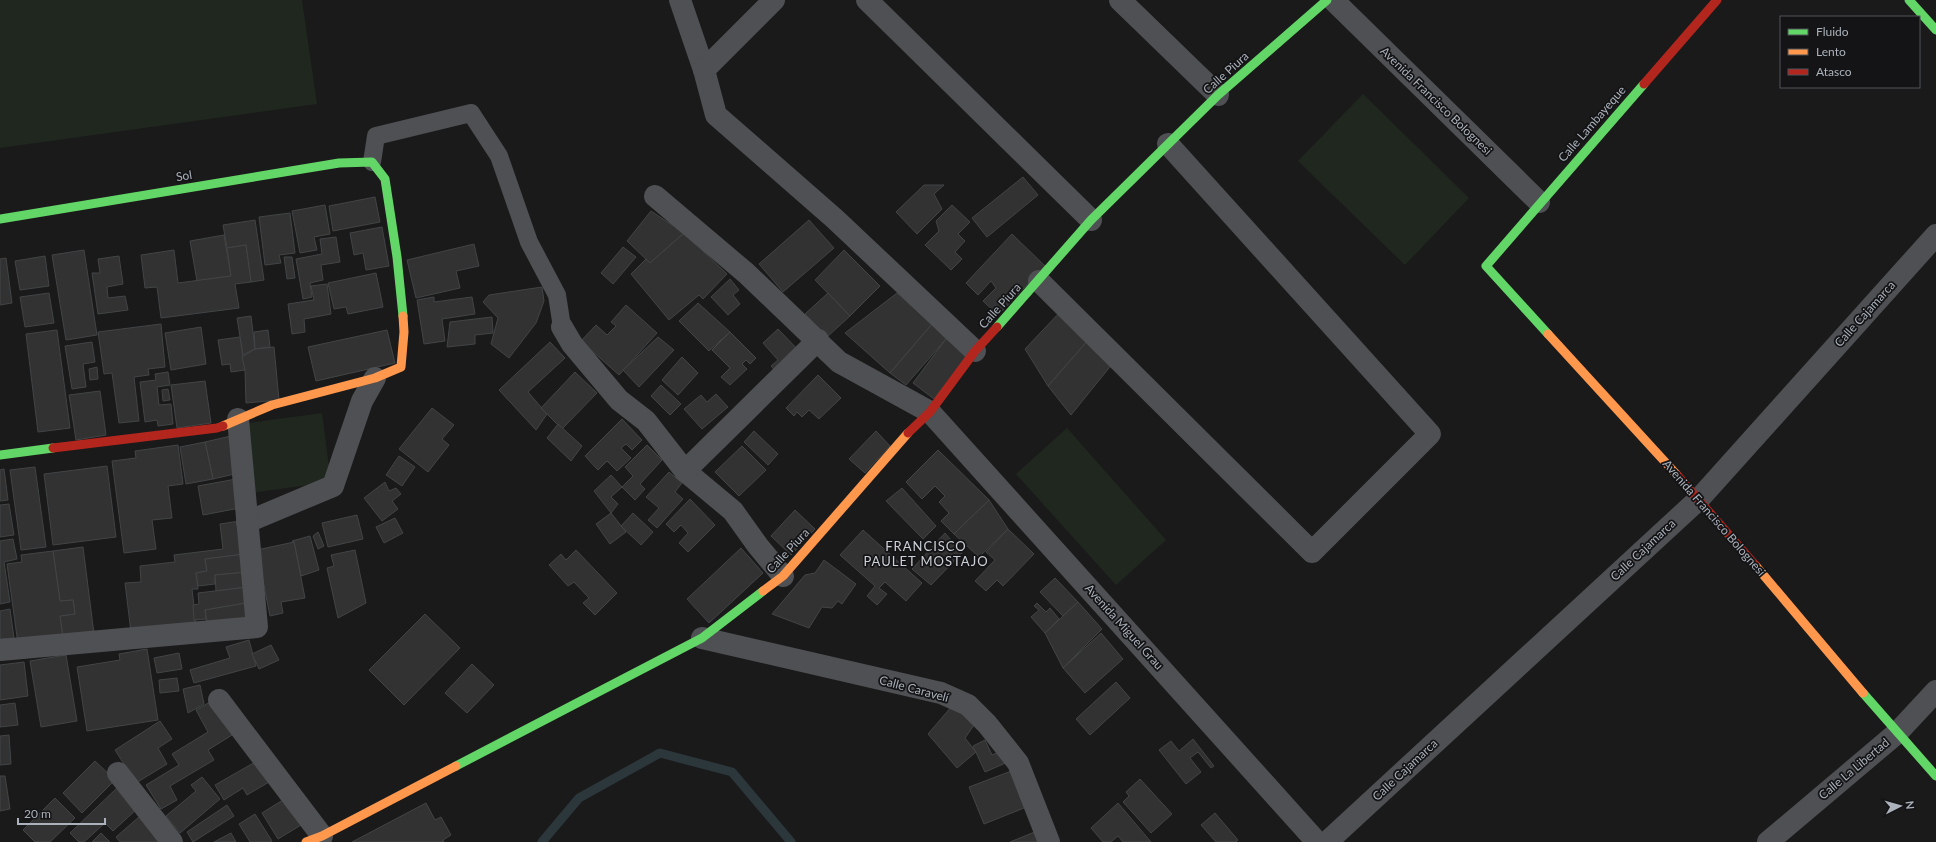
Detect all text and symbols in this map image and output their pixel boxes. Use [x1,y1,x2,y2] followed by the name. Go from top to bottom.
[1780,16,1920,88] legend
[1816,24,1849,39] text: Fluido
[1377,43,1495,158] street label: Avenida Francisco Bolognesi
[1816,44,1846,59] text: Lento
[1200,48,1252,97] street label: Calle Piura
[1816,64,1852,79] text: Atasco
[1555,83,1629,165] street label: Calle Lambayeque
[175,167,193,184] street label: Sol
[1831,278,1898,350] street label: Calle Cajamarca
[975,280,1024,332] street label: Calle Piura
[1660,456,1769,579] street label: Avenida Francisco Bolognesi
[1607,516,1678,584] street label: Calle Cajamarca
[763,525,812,576] street label: Calle Piura
[863,538,989,569] district label: FRANCISCO PAULET MOSTAJO
[1082,581,1167,673] street label: Avenida Miguel Grau
[878,672,952,705] street label: Calle Caravelí
[1815,735,1892,803] street label: Calle La Libertad
[1369,736,1440,804] street label: Calle Cajamarca
[1880,786,1920,826] north arrow
[18,800,105,826] scale bar
[1904,800,1917,810] text: N
[24,806,51,821] text: 20 m

